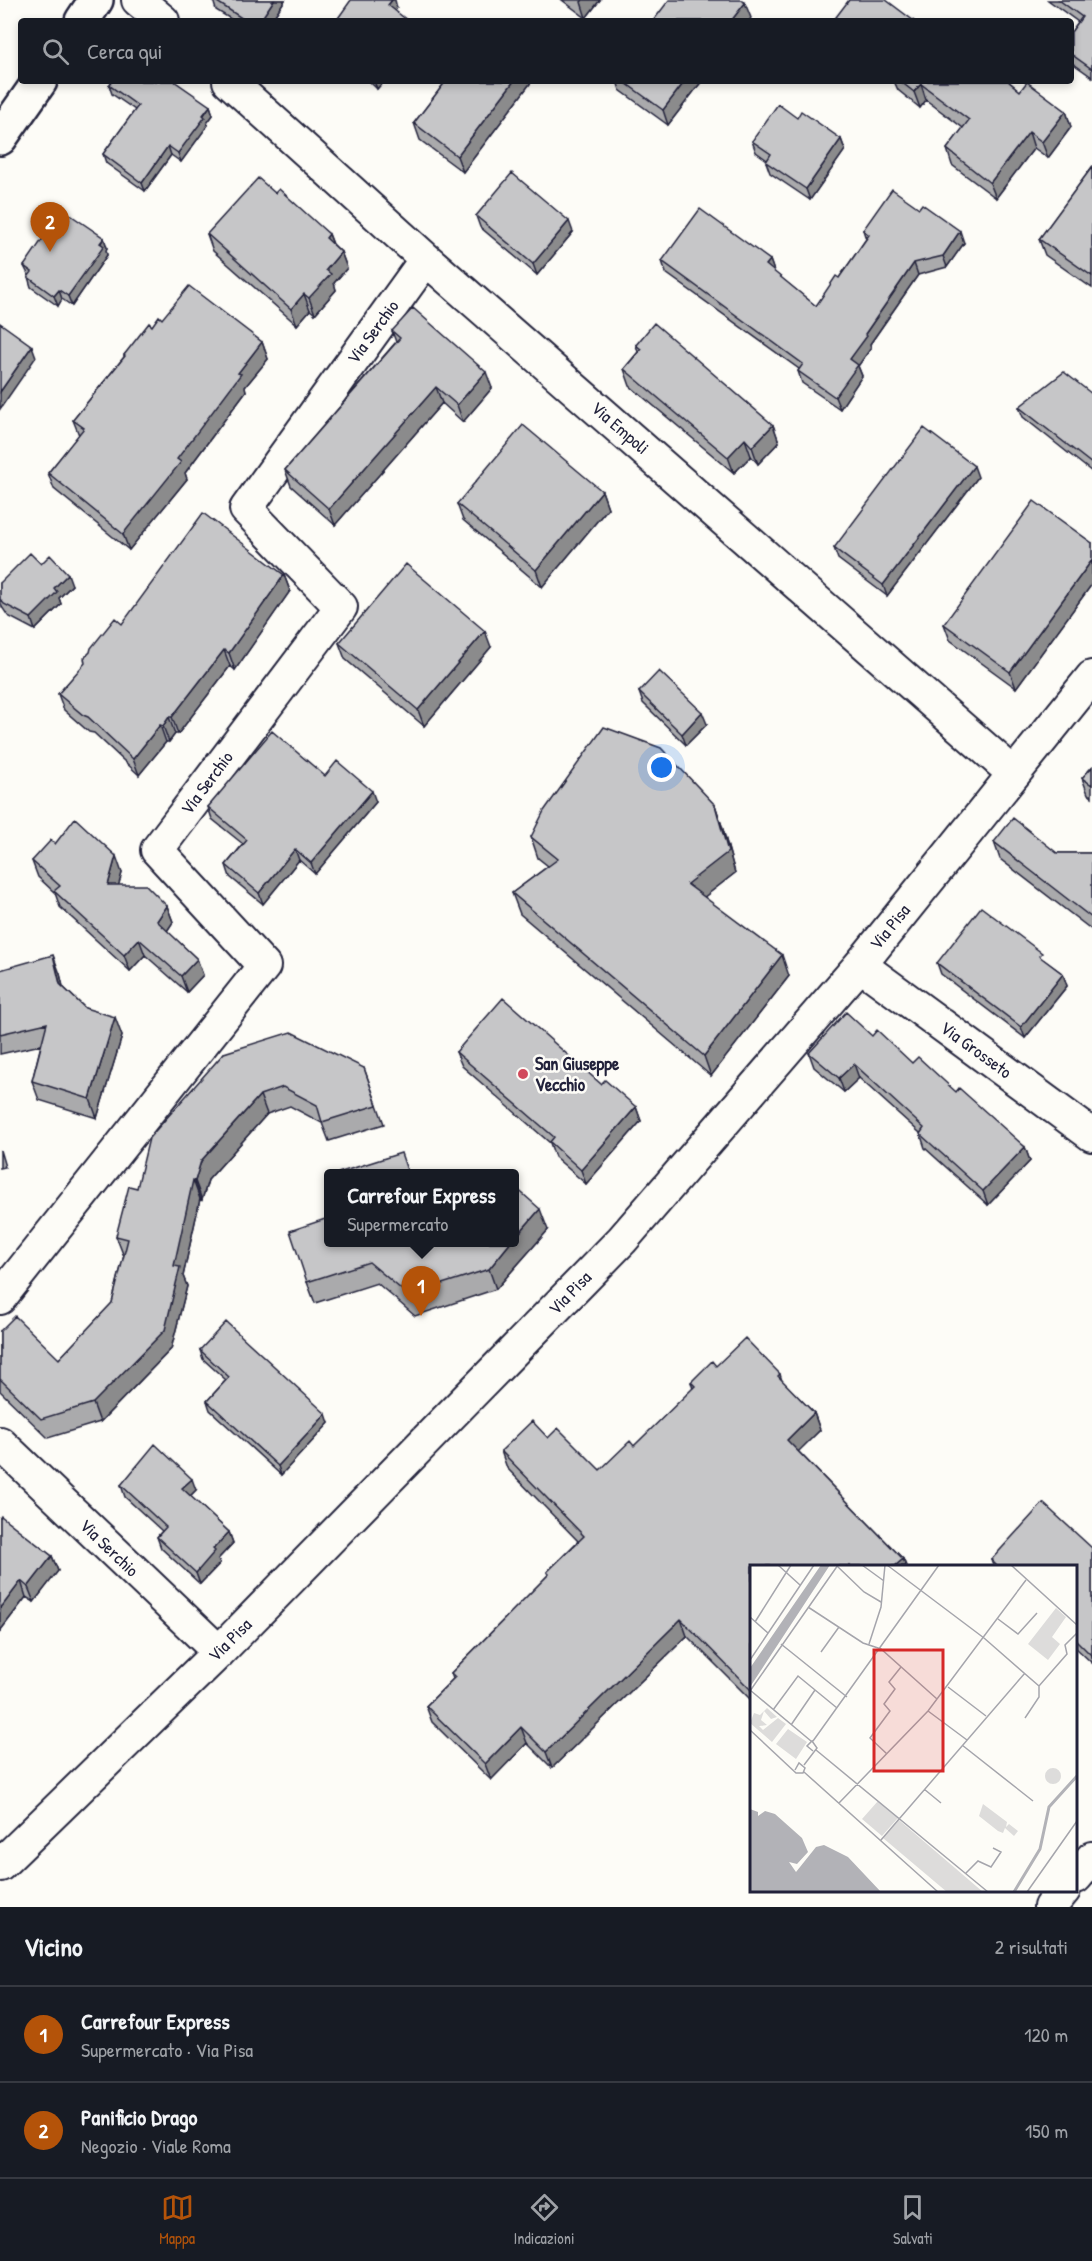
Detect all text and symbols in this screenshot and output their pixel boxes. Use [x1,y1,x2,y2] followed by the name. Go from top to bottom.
[18,18,1074,84] search box
[39,35,72,68] icon: search
[87,36,162,66] text: Cerca qui
[31,202,70,252] pin: 2
[341,295,404,369] street label: Via Serchio
[586,395,655,460] street label: Via Empoli
[174,746,239,820] street label: Via Serchio
[647,753,676,782] your location
[864,899,916,955] street label: Via Pisa
[936,1015,1017,1084] street label: Via Grosseto
[535,1051,620,1097] place label: San Giuseppe Vecchio
[516,1067,530,1081] marker: San Giuseppe Vecchio
[324,1169,519,1247] popup
[347,1180,496,1210] text: Carrefour Express
[347,1210,448,1237] text: Supermercato
[543,1265,597,1320] street label: Via Pisa
[402,1266,440,1316] pin: 1
[74,1513,144,1582] street label: Via Serchio
[750,1565,1077,1892] inset map
[202,1612,257,1667] street label: Via Pisa
[24,1929,83,1964] text: Vicino
[995,1933,1068,1960] text: 2 risultati
[81,2006,230,2036] text: Carrefour Express
[40,2021,47,2048] text: 1
[1024,2021,1068,2048] text: 120 m
[81,2036,253,2063] text: Supermercato · Via Pisa
[81,2102,197,2132] text: Panificio Drago
[39,2117,48,2144] text: 2
[1025,2117,1068,2144] text: 150 m
[81,2132,231,2159] text: Negozio · Viale Roma
[159,2191,195,2249] tab: Mappa
[514,2191,575,2249] tab: Indicazioni
[893,2191,933,2249] tab: Salvati

